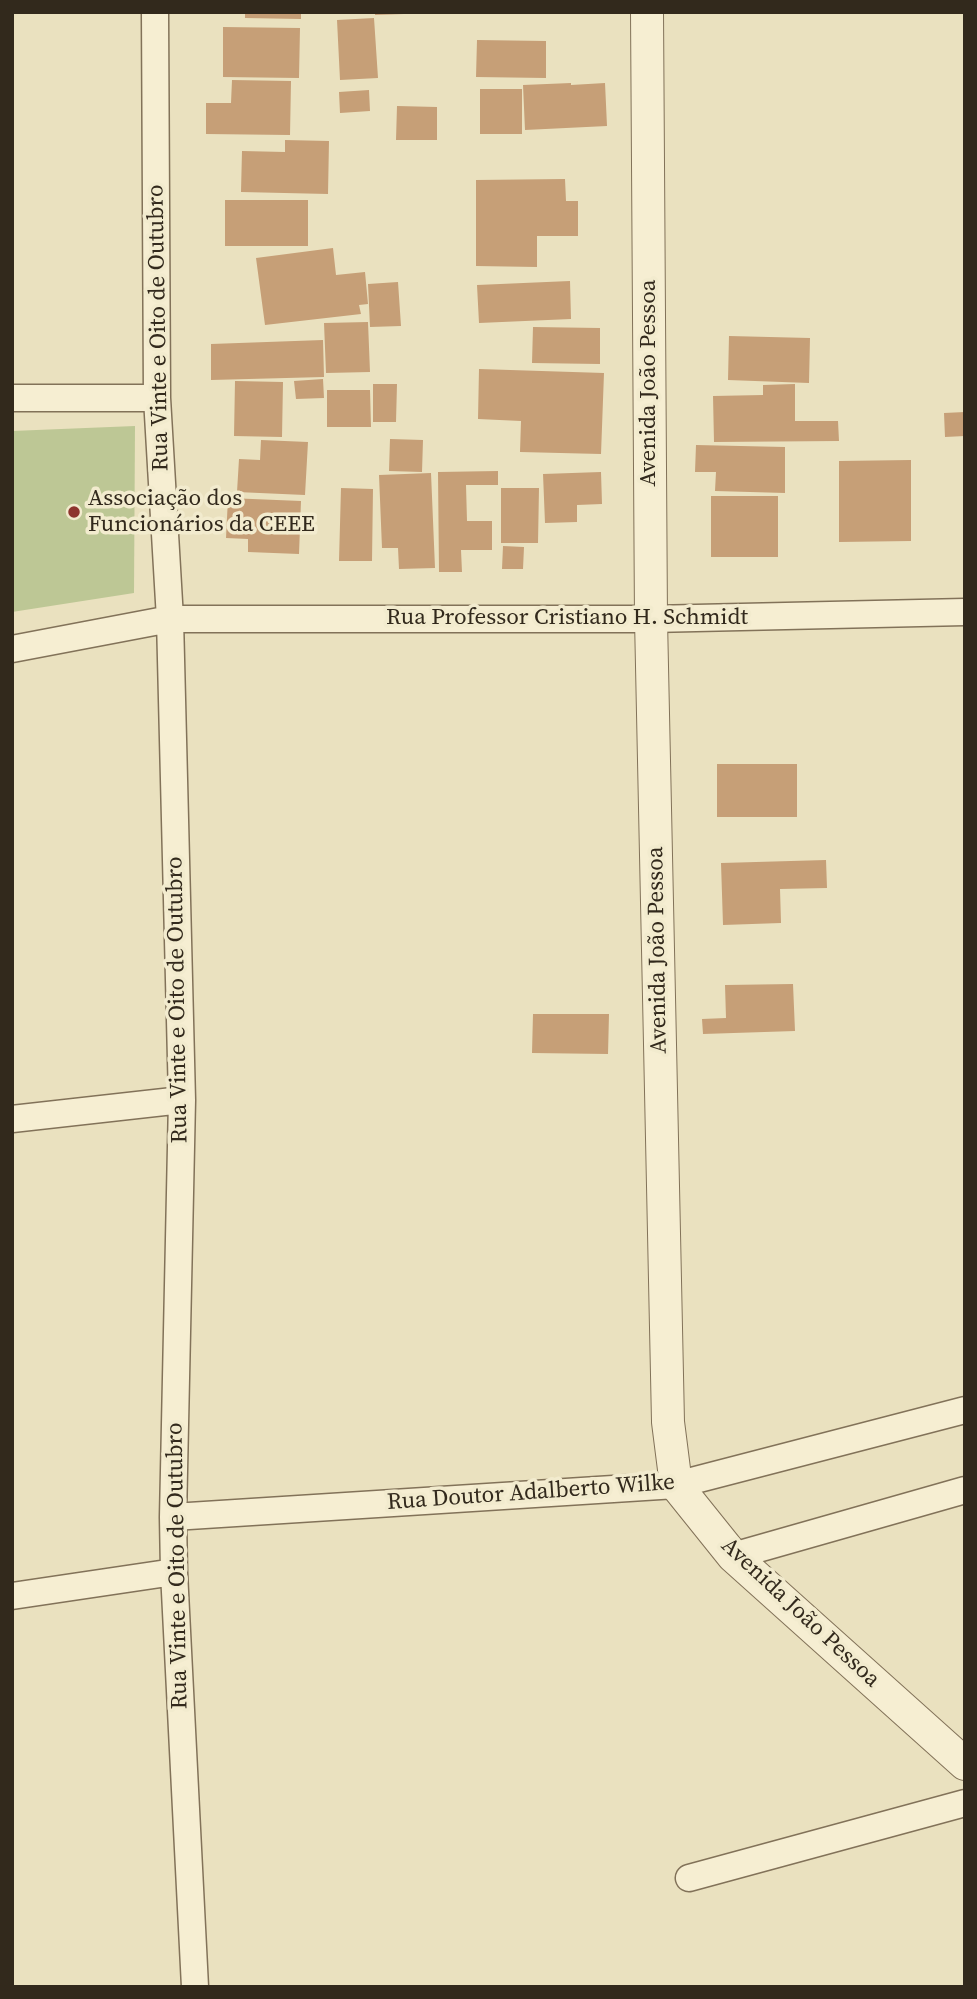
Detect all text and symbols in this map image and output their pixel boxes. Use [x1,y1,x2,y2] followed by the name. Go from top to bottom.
[143,184,175,472] street label: Rua Vinte e Oito de Outubro
[635,279,663,487] street label: Avenida João Pessoa
[88,485,315,539] place label: Associação dos Funcionários da CEEE
[66,504,82,520] marker: Associação dos Funcionários da CEEE
[386,604,748,632] street label: Rua Professor Cristiano H. Schmidt
[642,846,674,1054] street label: Avenida João Pessoa
[162,856,194,1144] street label: Rua Vinte e Oito de Outubro
[162,1422,194,1710] street label: Rua Vinte e Oito de Outubro
[386,1469,676,1517] street label: Rua Doutor Adalberto Wilke
[715,1532,885,1694] street label: Avenida João Pessoa

